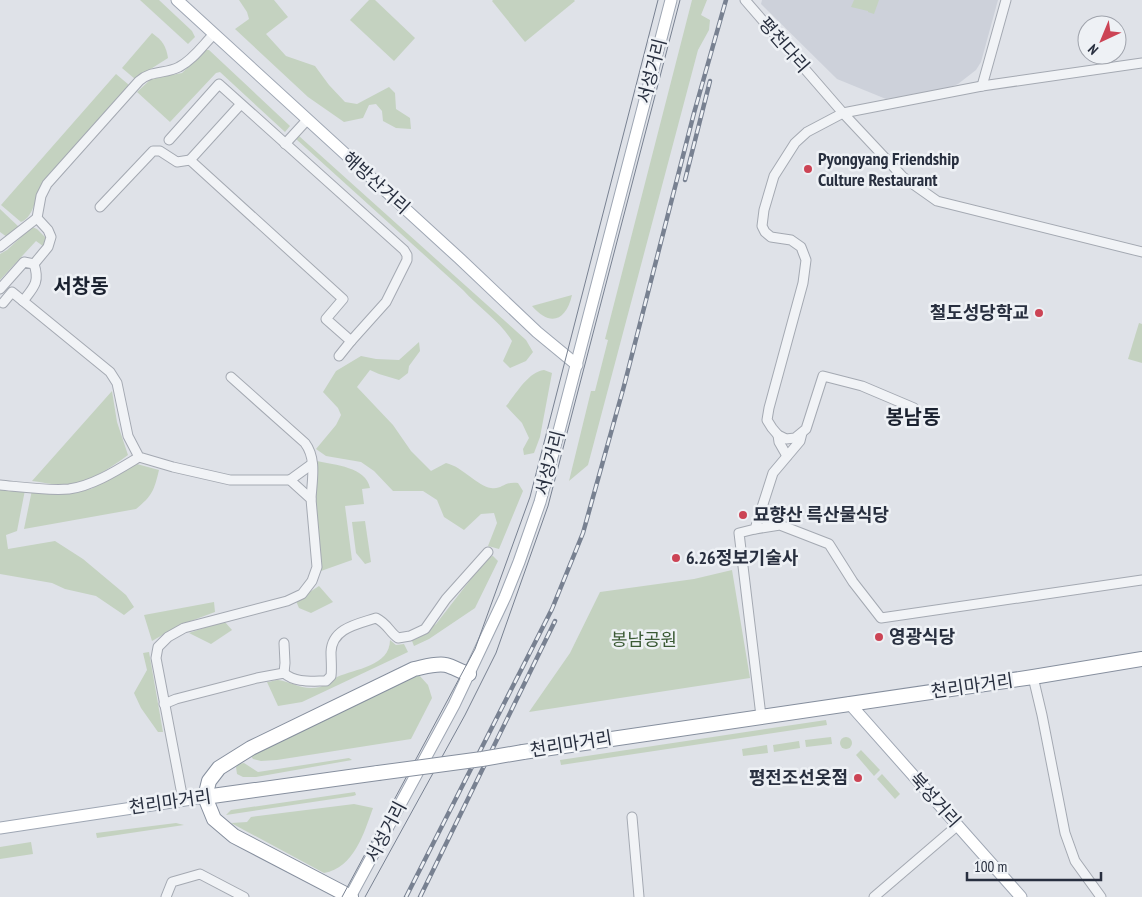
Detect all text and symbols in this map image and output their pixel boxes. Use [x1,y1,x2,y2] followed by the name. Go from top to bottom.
[754,12,815,77] street label: 평천다리
[1077,15,1127,65] north arrow
[632,36,671,106] street label: 서성거리
[1084,40,1102,58] text: N
[338,146,415,219] street label: 해방산거리
[818,147,959,191] place label: Pyongyang Friendship Culture Restaurant
[802,163,814,175] marker: Pyongyang Friendship Culture Restaurant
[53,273,109,299] district label: 서창동
[930,301,1029,324] place label: 철도성당학교
[1033,307,1045,319] marker: 철도성당학교
[885,404,941,430] district label: 봉남동
[530,428,569,498] street label: 서성거리
[753,503,889,526] place label: 묘향산 륵산물식당
[737,509,749,521] marker: 묘향산 륵산물식당
[686,546,799,569] place label: 6.26정보기술사
[670,552,682,564] marker: 6.26정보기술사
[889,625,955,648] place label: 영광식당
[611,628,677,651] park label: 봉남공원
[873,631,885,643] marker: 영광식당
[929,668,1015,703] street label: 천리마거리
[528,726,614,761] street label: 천리마거리
[749,766,848,789] place label: 평전조선옷점
[905,767,966,832] street label: 북성거리
[852,772,864,784] marker: 평전조선옷점
[127,784,213,819] street label: 천리마거리
[360,797,411,866] street label: 서성거리
[967,850,1101,882] scale bar
[974,857,1007,876] text: 100 m

